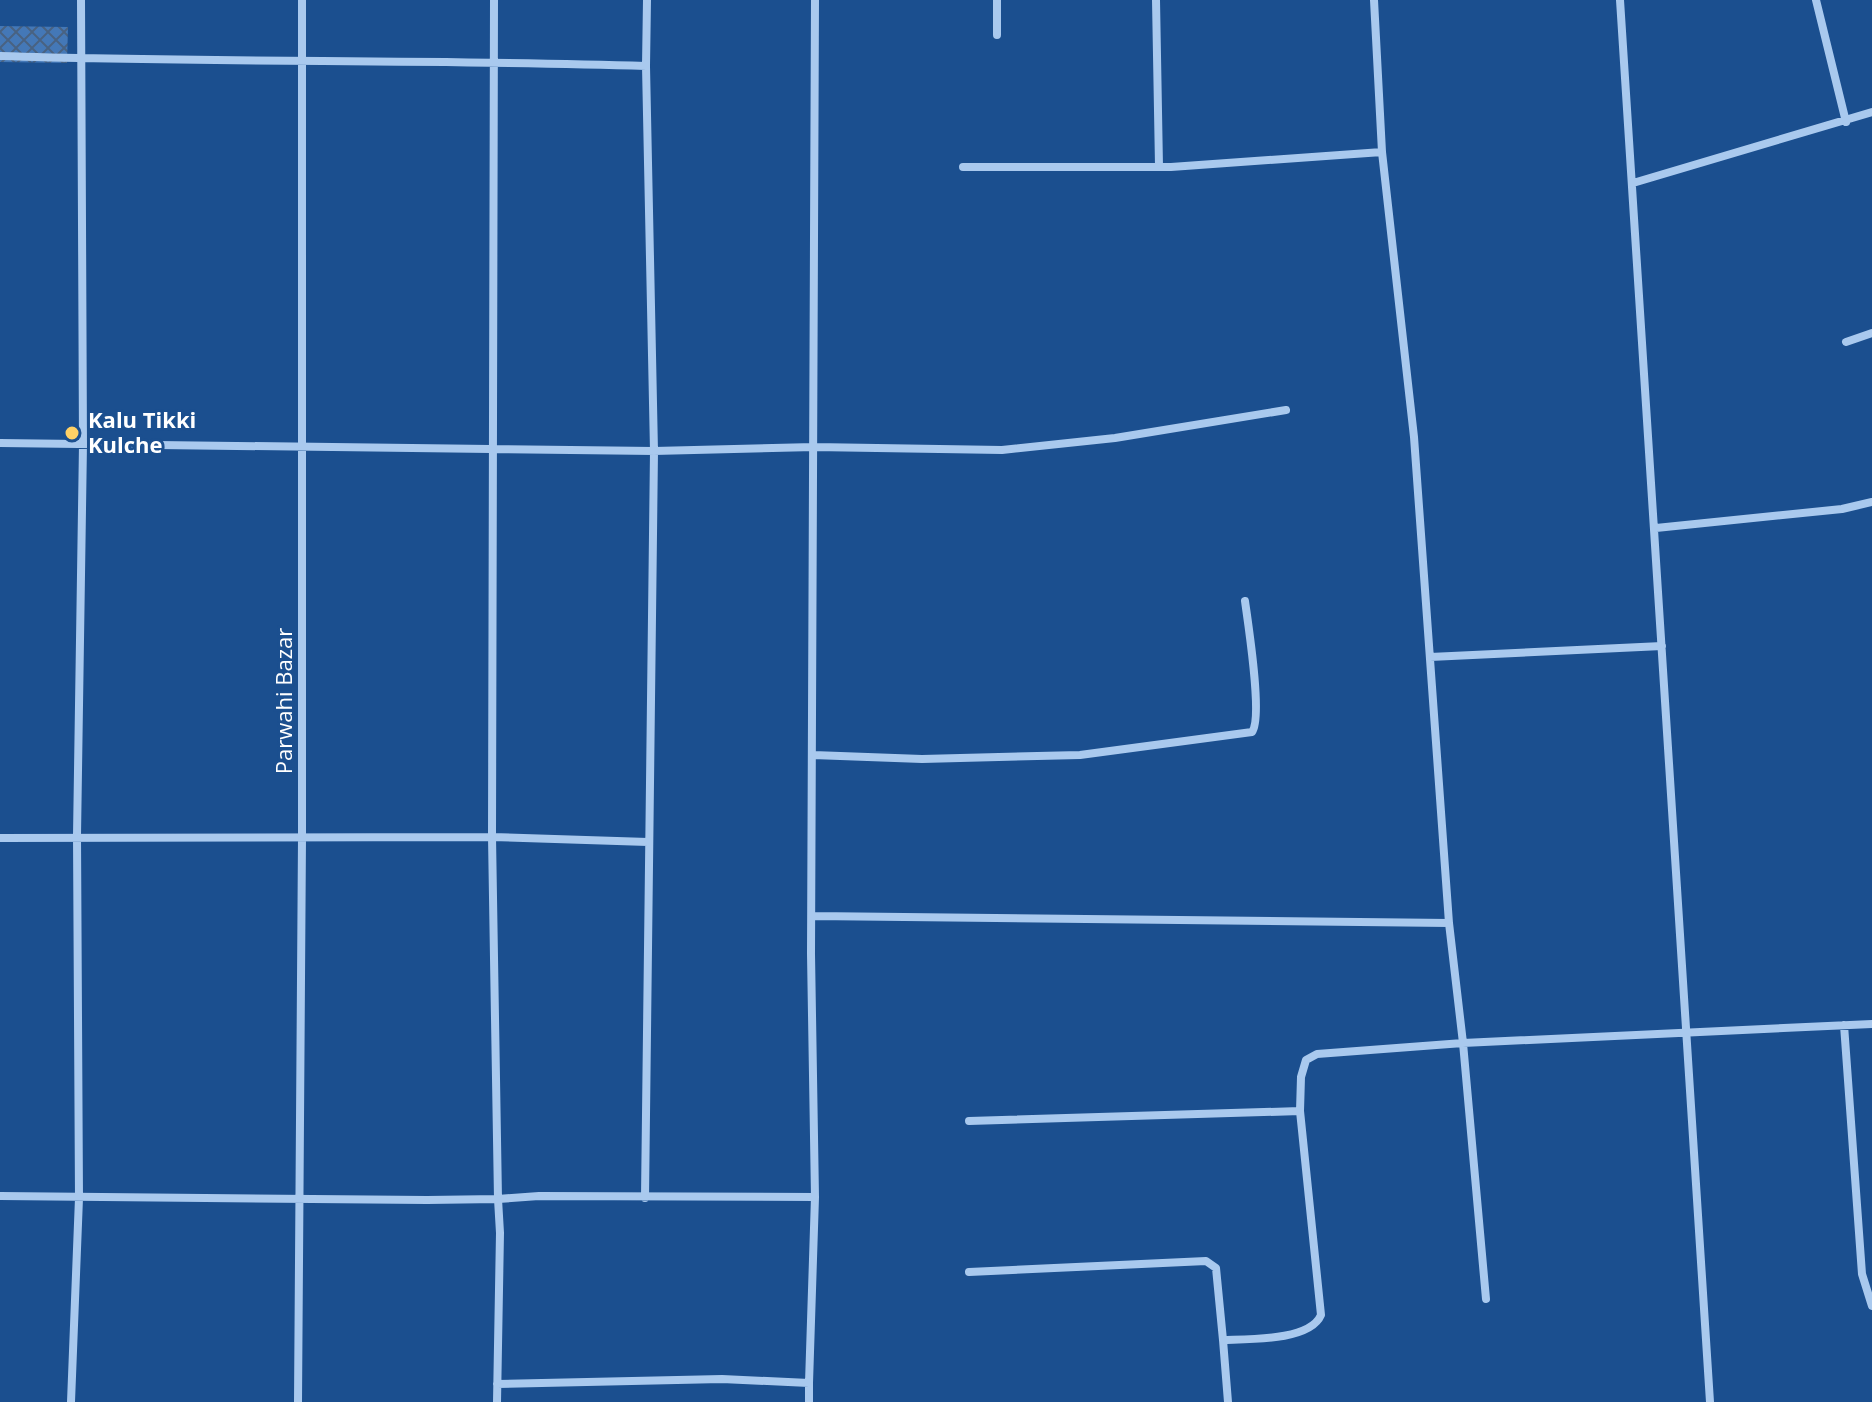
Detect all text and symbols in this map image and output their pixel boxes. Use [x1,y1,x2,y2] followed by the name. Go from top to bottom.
[88,404,196,459] place label: Kalu Tikki Kulche
[63,424,81,442] marker: Kalu Tikki Kulche
[268,628,298,774] street label: Parwahi Bazar

